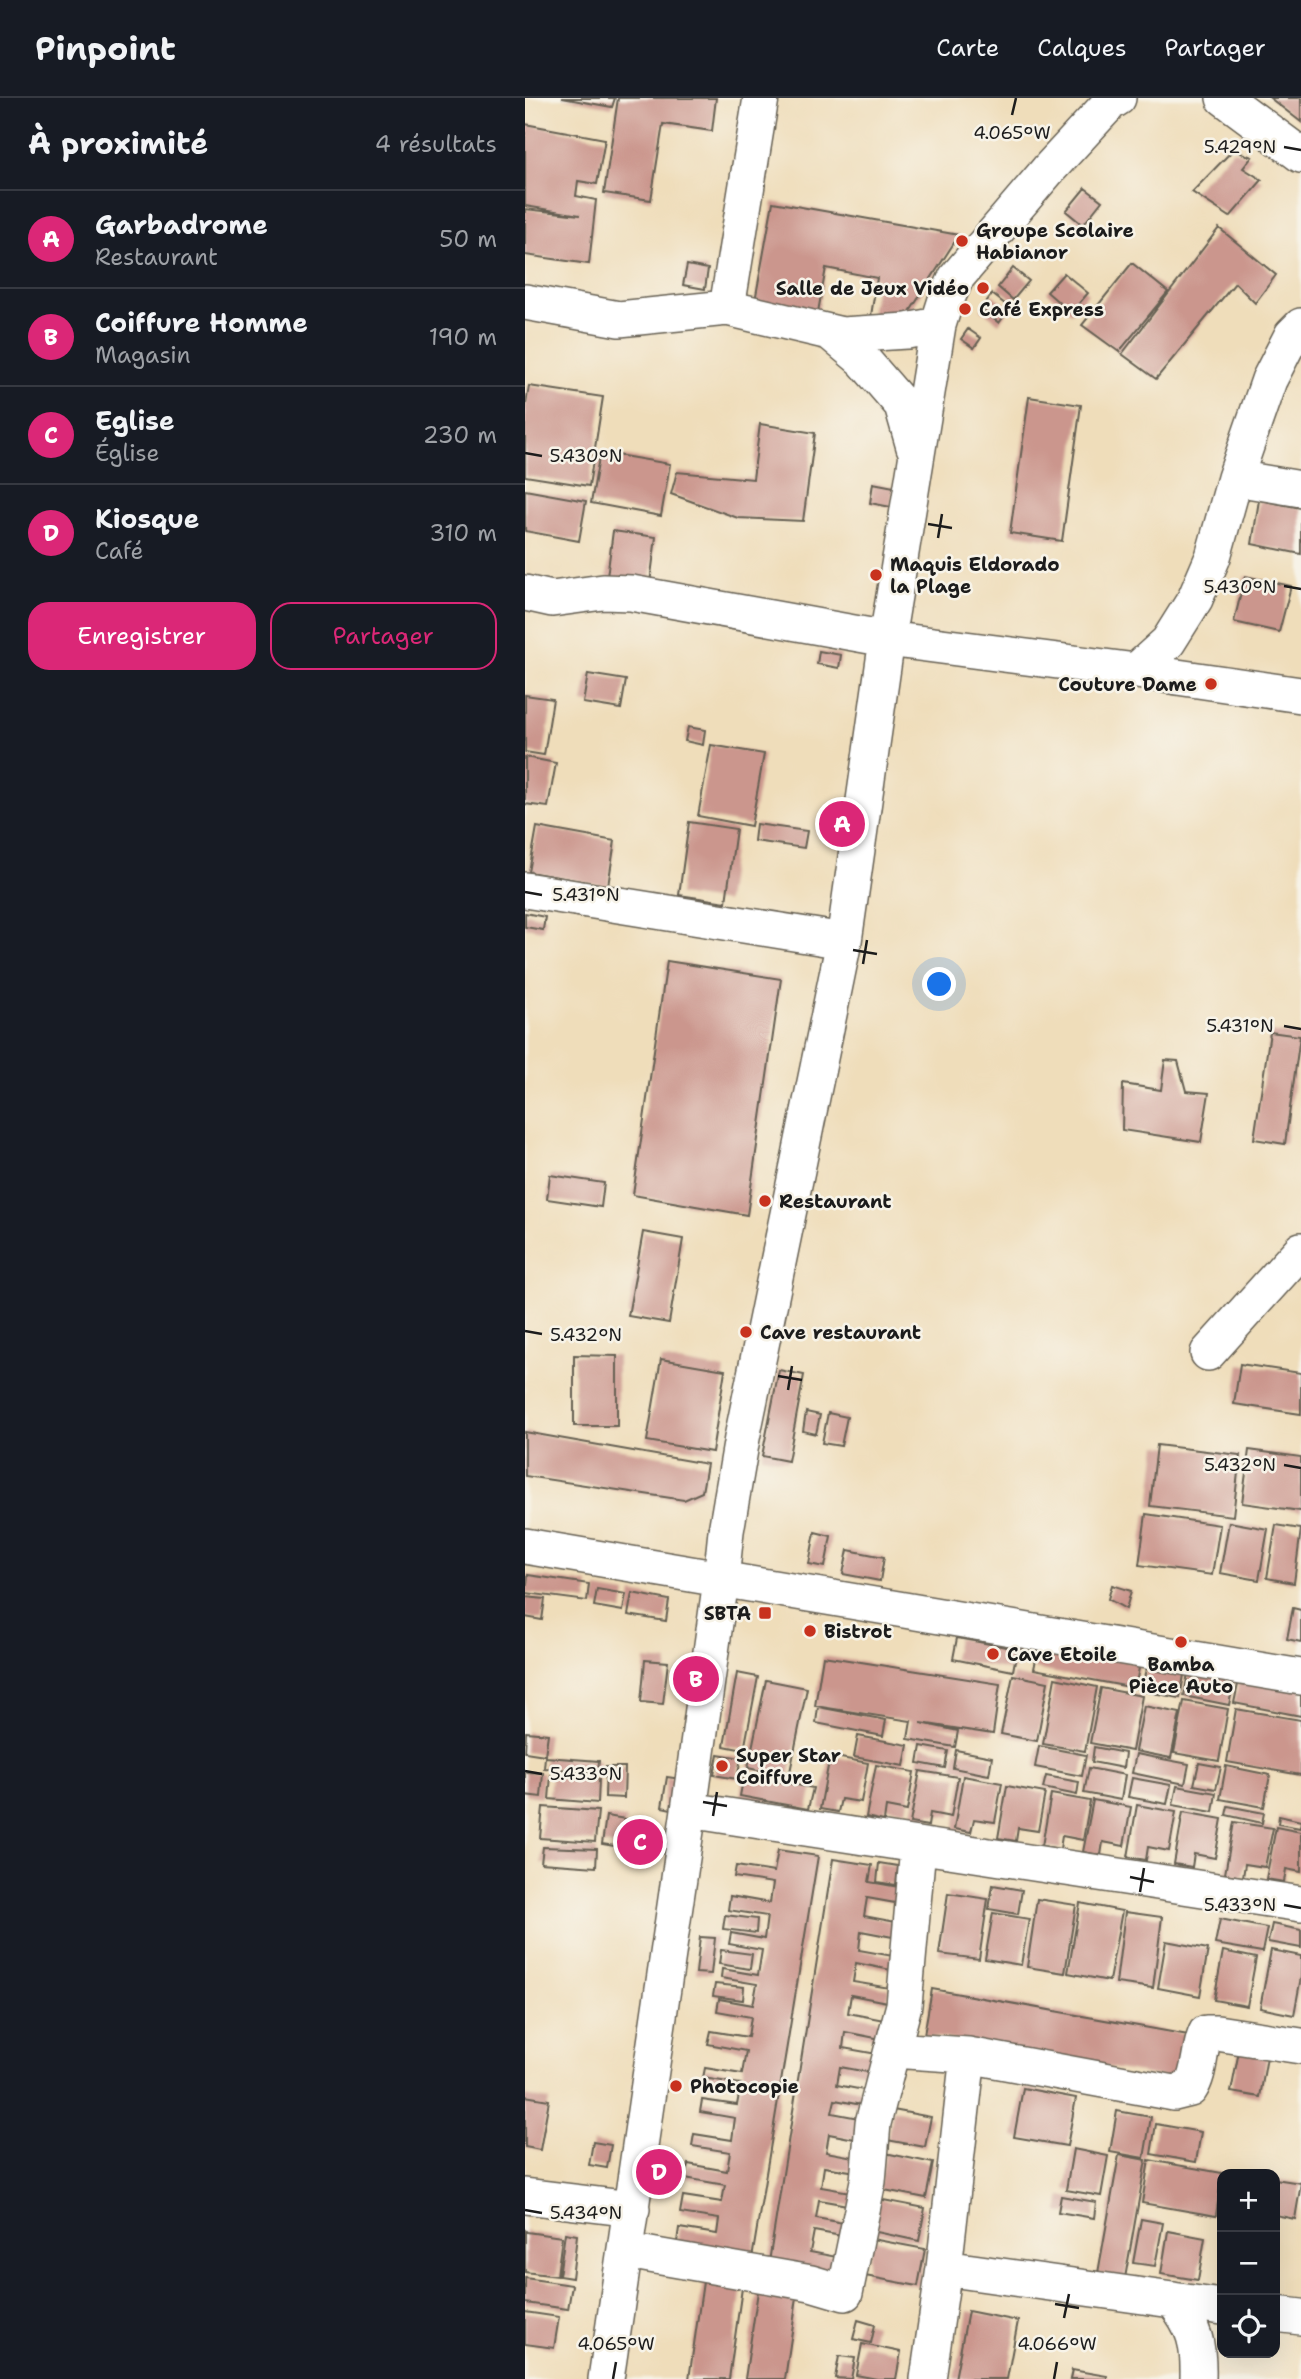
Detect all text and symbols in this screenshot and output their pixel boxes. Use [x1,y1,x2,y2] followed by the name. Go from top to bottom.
[35,26,176,71] text: Pinpoint
[936,32,999,64] text: Carte
[1037,32,1127,64] text: Calques
[1165,32,1266,64] text: Partager
[973,121,1051,145] text: 4.065°W
[28,123,208,164] text: À proximité
[375,129,497,159] text: 4 résultats
[1204,135,1276,159] text: 5.429°N
[95,207,268,242] text: Garbadrome
[976,218,1134,265] place label: Groupe Scolaire Habianor
[42,224,60,254] text: A
[439,224,497,254] text: 50 m
[954,233,970,249] marker: Groupe Scolaire Habianor
[95,242,218,272] text: Restaurant
[776,276,969,301] place label: Salle de Jeux Vidéo
[975,280,991,296] marker: Salle de Jeux Vidéo
[979,297,1104,322] place label: Café Express
[957,301,973,317] marker: Café Express
[95,305,308,340] text: Coiffure Homme
[44,322,58,352] text: B
[429,322,497,352] text: 190 m
[95,340,191,370] text: Magasin
[95,403,175,438] text: Eglise
[44,420,58,450] text: C
[423,420,497,450] text: 230 m
[95,438,159,468] text: Église
[549,444,623,468] text: 5.430°N
[95,501,199,536] text: Kiosque
[43,518,59,548] text: D
[429,518,497,548] text: 310 m
[95,536,143,566] text: Café
[890,552,1060,599] place label: Maquis Eldorado la Plage
[868,567,884,583] marker: Maquis Eldorado la Plage
[1203,575,1277,599] text: 5.430°N
[28,602,256,670] button: Enregistrer
[270,602,497,670] button: Partager
[1058,672,1197,697] place label: Couture Dame
[1203,676,1219,692] marker: Couture Dame
[819,798,865,850] pin: A
[552,883,620,907] text: 5.431°N
[922,967,956,1001] your location
[1206,1014,1274,1038] text: 5.431°N
[779,1189,892,1214] place label: Restaurant
[757,1193,773,1209] marker: Restaurant
[760,1320,921,1345] place label: Cave restaurant
[550,1323,622,1347] text: 5.432°N
[738,1324,754,1340] marker: Cave restaurant
[1204,1453,1276,1477] text: 5.432°N
[704,1601,751,1626] place label: SBTA
[757,1605,773,1621] marker: SBTA
[824,1619,892,1644] place label: Bistrot
[802,1623,818,1639] marker: Bistrot
[1173,1634,1189,1650] marker: Bamba Pièce Auto
[1007,1642,1117,1667] place label: Cave Etoile
[985,1646,1001,1662] marker: Cave Etoile
[1129,1652,1233,1699] place label: Bamba Pièce Auto
[673,1653,719,1705] pin: B
[736,1743,841,1790] place label: Super Star Coiffure
[714,1758,730,1774] marker: Super Star Coiffure
[550,1762,622,1786] text: 5.433°N
[617,1816,663,1868] pin: C
[1204,1893,1276,1917] text: 5.433°N
[690,2074,799,2099] place label: Photocopie
[668,2078,684,2094] marker: Photocopie
[636,2146,682,2198] pin: D
[1217,2169,1280,2358] map controls
[1217,2169,1280,2232] button: +
[550,2201,622,2225] text: 5.434°N
[1217,2232,1280,2295] button: −
[1217,2295,1280,2358] button: locate
[577,2332,655,2356] text: 4.065°W
[1017,2332,1097,2356] text: 4.066°W

